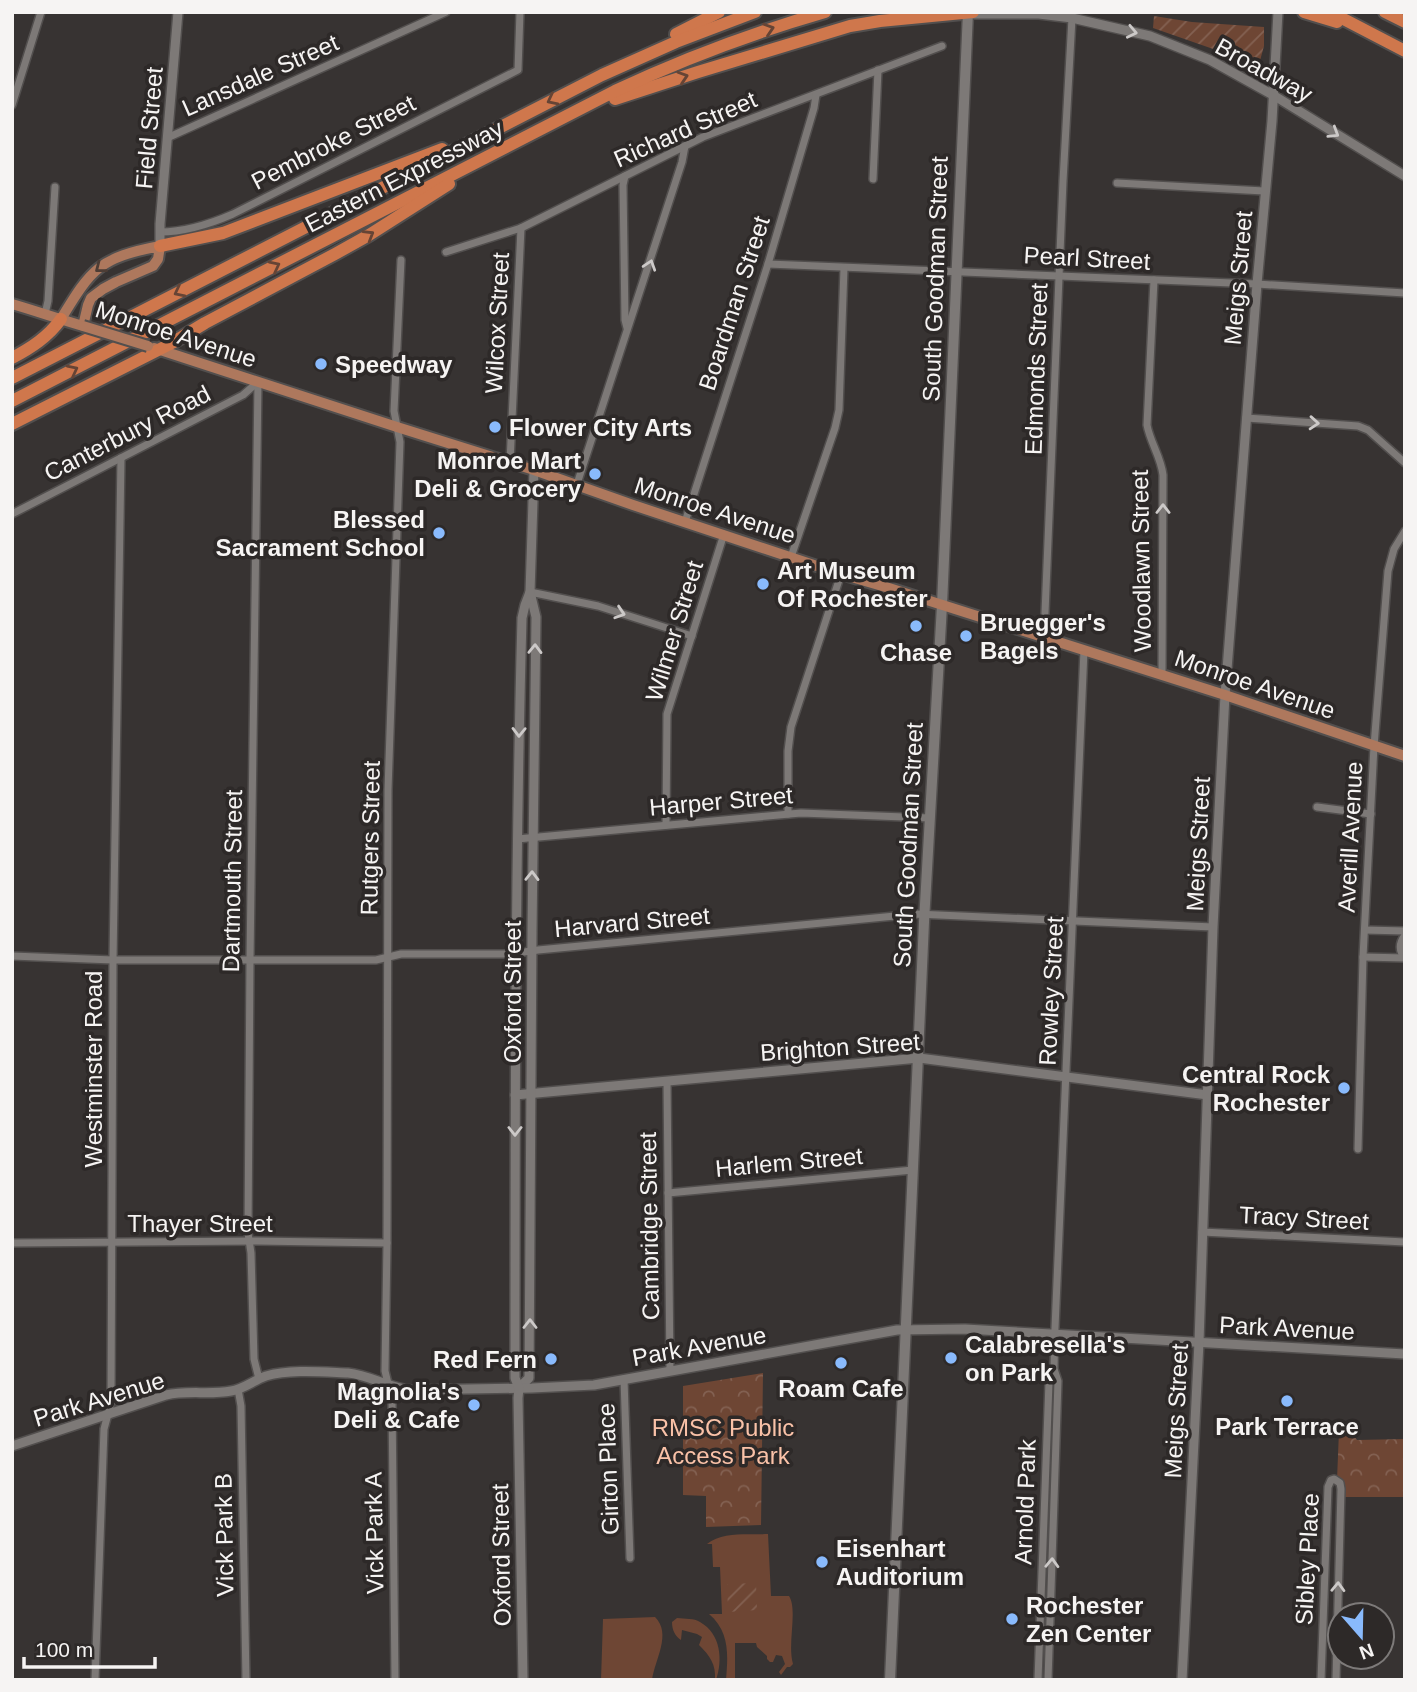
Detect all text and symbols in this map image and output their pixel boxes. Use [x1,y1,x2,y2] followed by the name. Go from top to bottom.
[763,23,775,37] one-way arrow
[1126,23,1138,38] one-way arrow
[178,28,343,122] street label: Lansdale Street
[1211,32,1317,108] street label: Broadway
[130,65,168,190] street label: Field Street
[677,70,689,85] one-way arrow
[609,85,761,173] street label: Richard Street
[247,89,420,195] street label: Pembroke Street
[547,92,559,106] one-way arrow
[300,114,508,238] street label: Eastern Expressway
[1327,125,1340,138] one-way arrow
[917,156,953,402] street label: South Goodman Street
[1219,209,1257,346] street label: Meigs Street
[693,212,775,393] street label: Boardman Street
[361,230,374,243] one-way arrow
[1023,241,1151,275] street label: Pearl Street
[480,251,514,394] street label: Wilcox Street
[642,259,656,271] one-way arrow
[95,260,107,273] one-way arrow
[268,260,280,274] one-way arrow
[1020,282,1053,455] street label: Edmonds Street
[174,284,186,297] one-way arrow
[92,295,260,373] street label: Monroe Avenue
[335,351,453,378] place label: Speedway
[313,356,329,372] marker: Speedway
[66,364,78,378] one-way arrow
[39,379,215,487] street label: Canterbury Road
[509,414,692,441] place label: Flower City Arts
[1309,415,1320,430] one-way arrow
[487,419,503,435] marker: Flower City Arts
[414,447,582,502] place label: Monroe Mart Deli & Grocery
[587,466,603,482] marker: Monroe Mart Deli & Grocery
[1126,469,1156,652] street label: Woodlawn Street
[631,471,799,549] street label: Monroe Avenue
[1155,503,1171,514] one-way arrow
[216,506,425,561] place label: Blessed Sacrament School
[431,525,447,541] marker: Blessed Sacrament School
[640,557,708,704] street label: Wilmer Street
[777,557,928,612] place label: Art Museum Of Rochester
[755,576,771,592] marker: Art Museum Of Rochester
[613,605,626,619] one-way arrow
[980,609,1106,664] place label: Bruegger's Bagels
[908,618,924,634] marker: Chase
[958,628,974,644] marker: Bruegger's Bagels
[880,639,952,666] place label: Chase
[527,643,543,654] one-way arrow
[1171,644,1339,724] street label: Monroe Avenue
[888,721,928,968] street label: South Goodman Street
[511,727,527,738] one-way arrow
[355,760,385,916] street label: Rutgers Street
[1333,761,1367,913] street label: Averill Avenue
[1181,776,1215,912] street label: Meigs Street
[648,781,794,821] street label: Harper Street
[217,789,247,973] street label: Dartmouth Street
[524,871,540,881] one-way arrow
[553,902,711,942] street label: Harvard Street
[1034,915,1068,1066] street label: Rowley Street
[499,920,526,1063] street label: Oxford Street
[80,971,107,1167] street label: Westminster Road
[759,1028,921,1066] street label: Brighton Street
[1182,1061,1331,1116] place label: Central Rock Rochester
[1336,1080,1352,1096] marker: Central Rock Rochester
[507,1126,523,1137] one-way arrow
[634,1131,664,1320] street label: Cambridge Street
[714,1142,864,1182] street label: Harlem Street
[1238,1201,1370,1235] street label: Tracy Street
[127,1210,273,1237] street label: Thayer Street
[1219,1311,1355,1345] street label: Park Avenue
[522,1319,538,1329] one-way arrow
[630,1321,768,1371] street label: Park Avenue
[965,1331,1125,1386] place label: Calabresella's on Park
[1159,1343,1193,1479] street label: Meigs Street
[433,1346,537,1373] place label: Red Fern
[943,1350,959,1366] marker: Calabresella's on Park
[543,1351,559,1367] marker: Red Fern
[833,1355,849,1371] marker: Roam Cafe
[30,1366,168,1432] street label: Park Avenue
[778,1375,904,1402] place label: Roam Cafe
[333,1378,460,1433] place label: Magnolia's Deli & Cafe
[1279,1393,1295,1409] marker: Park Terrace
[466,1397,482,1413] marker: Magnolia's Deli & Cafe
[592,1403,624,1535] street label: Girton Place
[1215,1413,1359,1440] place label: Park Terrace
[652,1414,794,1469] park label: RMSC Public Access Park
[1009,1438,1041,1565] street label: Arnold Park
[359,1472,389,1594] street label: Vick Park A
[209,1473,239,1597] street label: Vick Park B
[486,1483,516,1627] street label: Oxford Street
[1290,1492,1324,1626] street label: Sibley Place
[836,1535,964,1590] place label: Eisenhart Auditorium
[814,1554,830,1570] marker: Eisenhart Auditorium
[1044,1557,1060,1567] one-way arrow
[1331,1581,1346,1592] one-way arrow
[1026,1592,1151,1647] place label: Rochester Zen Center
[1326,1601,1396,1671] north arrow
[1004,1611,1020,1627] marker: Rochester Zen Center
[24,1626,156,1670] scale bar
[35,1638,93,1661] text: 100 m
[1357,1639,1377,1664] text: N

